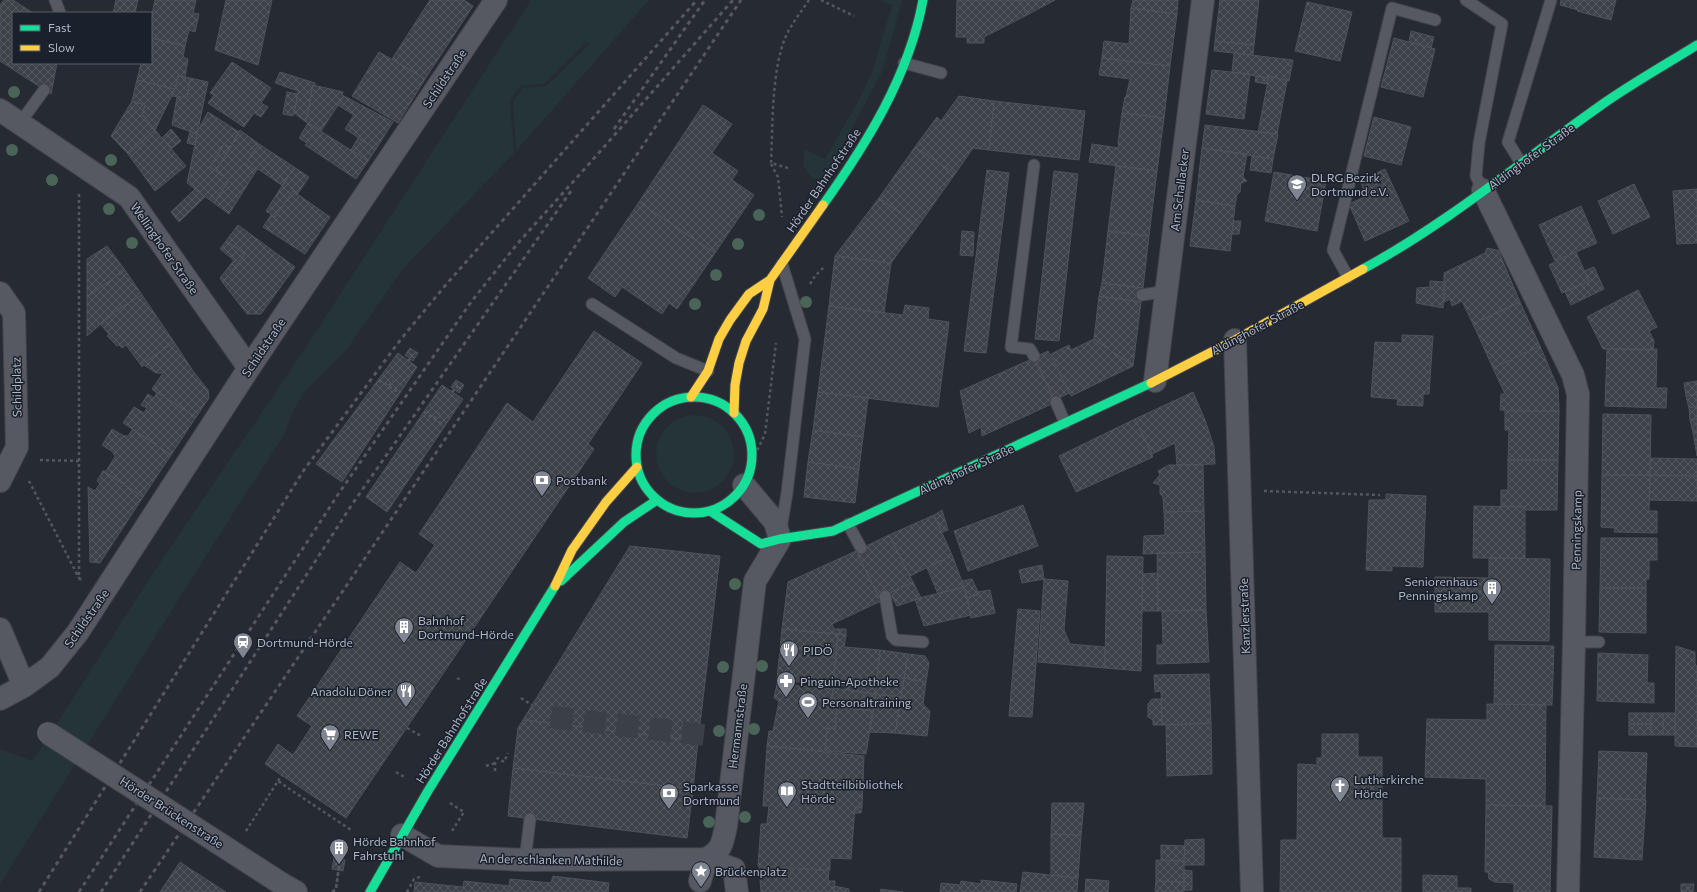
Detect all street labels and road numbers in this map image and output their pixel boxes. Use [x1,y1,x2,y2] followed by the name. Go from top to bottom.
[419,46,469,110] street label: Schildstraße
[1485,120,1577,192] street label: Aldinghofer Straße
[783,125,863,235] street label: Hörder Bahnhofstraße
[1167,148,1191,232] street label: Am Schallacker
[128,200,202,296] street label: Wellinghofer Straße
[1208,297,1306,357] street label: Aldinghofer Straße
[238,315,288,379] street label: Schildstraße
[8,357,24,417] street label: Schildplatz
[916,441,1016,497] street label: Aldinghofer Straße
[1568,490,1584,570] street label: Penningskamp
[1236,578,1252,654] street label: Kanzlerstraße
[61,586,111,650] street label: Schildstraße
[413,674,489,786] street label: Hörder Bahnhofstraße
[725,683,749,769] street label: Hermannstraße
[118,773,226,851] street label: Hörder Brückenstraße
[479,851,623,867] street label: An der schlanken Mathilde

